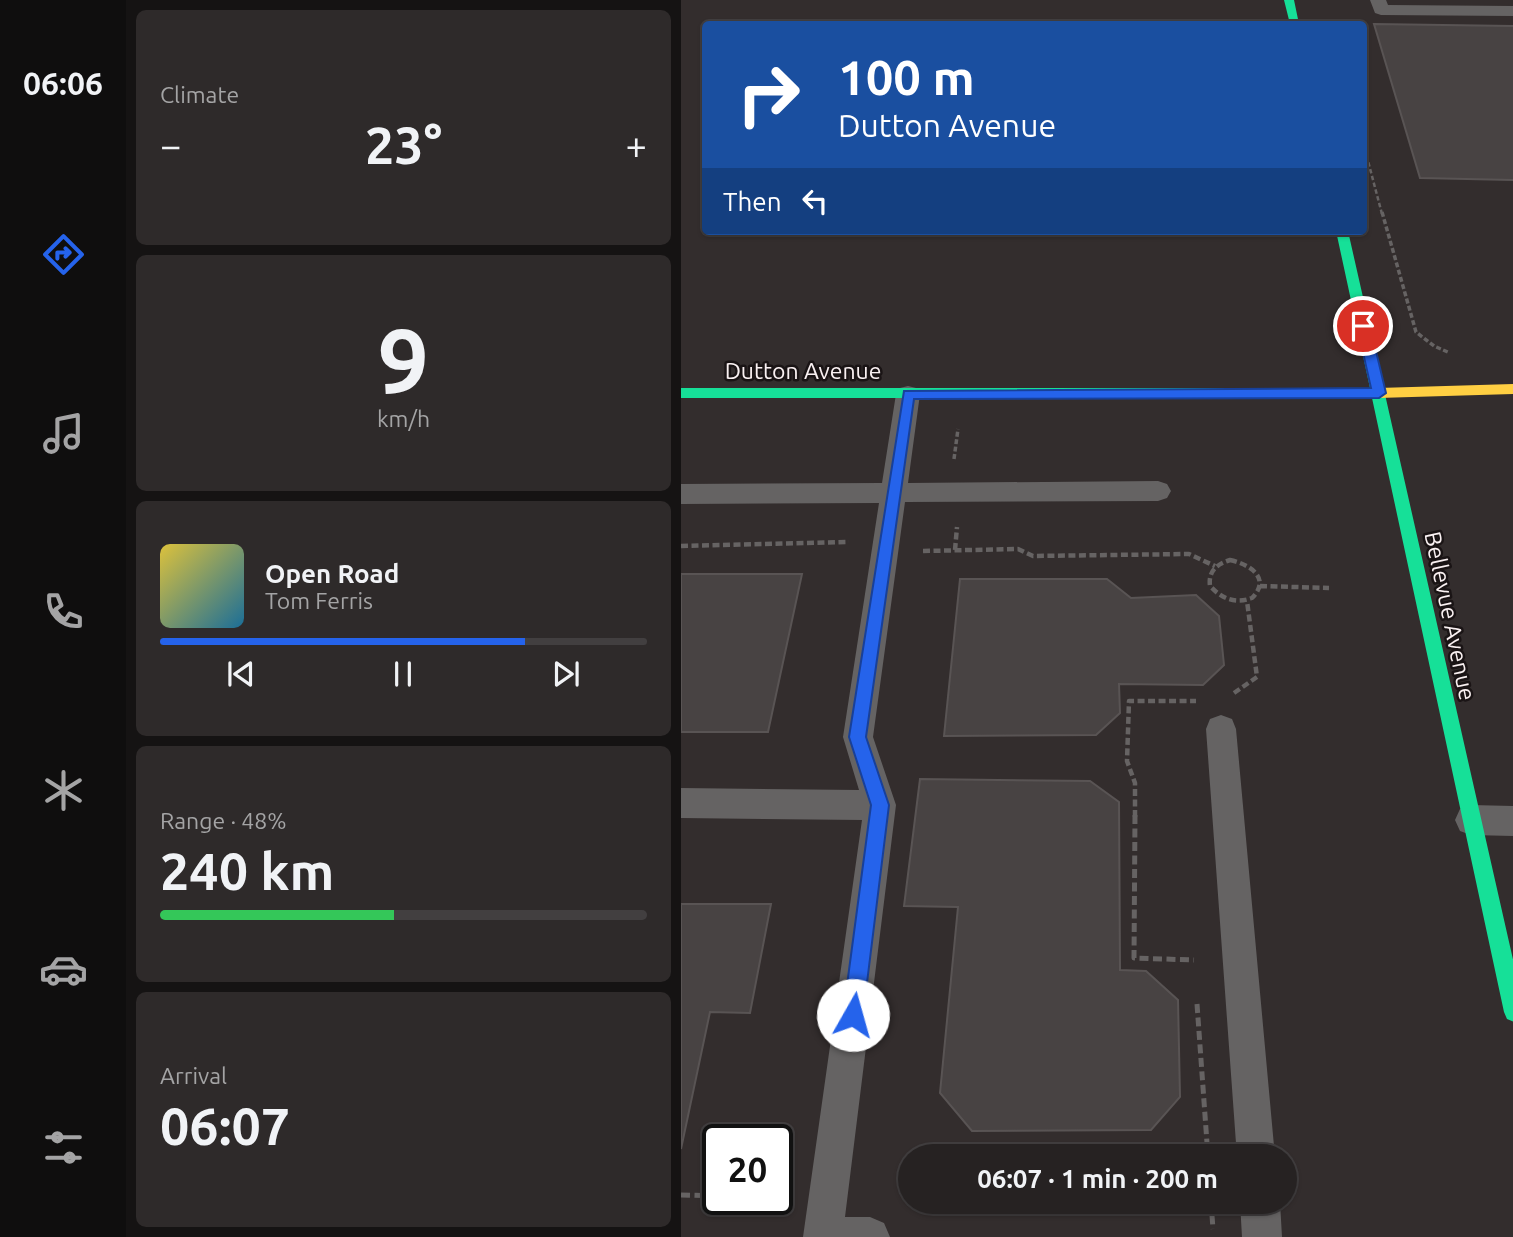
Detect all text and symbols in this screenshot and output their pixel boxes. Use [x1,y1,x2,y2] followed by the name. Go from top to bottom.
[723,49,814,140] icon: right
[838,49,975,104] text: 100 m
[23,65,103,101] text: 06:06
[160,82,239,107] text: Climate
[838,107,1056,143] text: Dutton Avenue
[365,116,442,174] text: 23°
[160,124,181,166] text: −
[626,124,647,166] text: +
[796,182,834,220] icon: left
[723,187,782,216] text: Then
[39,230,88,279] icon: directions
[1333,296,1393,356] pin
[1344,307,1382,345] icon: arrive
[378,309,429,411] text: 9
[725,358,881,383] street label: Dutton Avenue
[377,406,430,431] text: km/h
[39,409,88,458] icon: music
[1420,529,1481,703] street label: Bellevue Avenue
[265,559,399,588] text: Open Road
[39,587,88,636] icon: phone
[265,588,373,613] text: Tom Ferris
[222,655,260,693] icon: previous
[384,655,422,693] icon: pause
[547,655,585,693] icon: next
[39,766,88,815] icon: climate
[160,808,287,833] text: Range · 48%
[160,842,334,900] text: 240 km
[39,945,88,994] icon: car
[816,978,890,1052] position arrow
[160,1063,227,1088] text: Arrival
[160,1097,290,1155] text: 06:07
[39,1123,88,1172] icon: filters
[702,1124,793,1215] speed limit sign: 20
[977,1164,1218,1193] text: 06:07 · 1 min · 200 m

